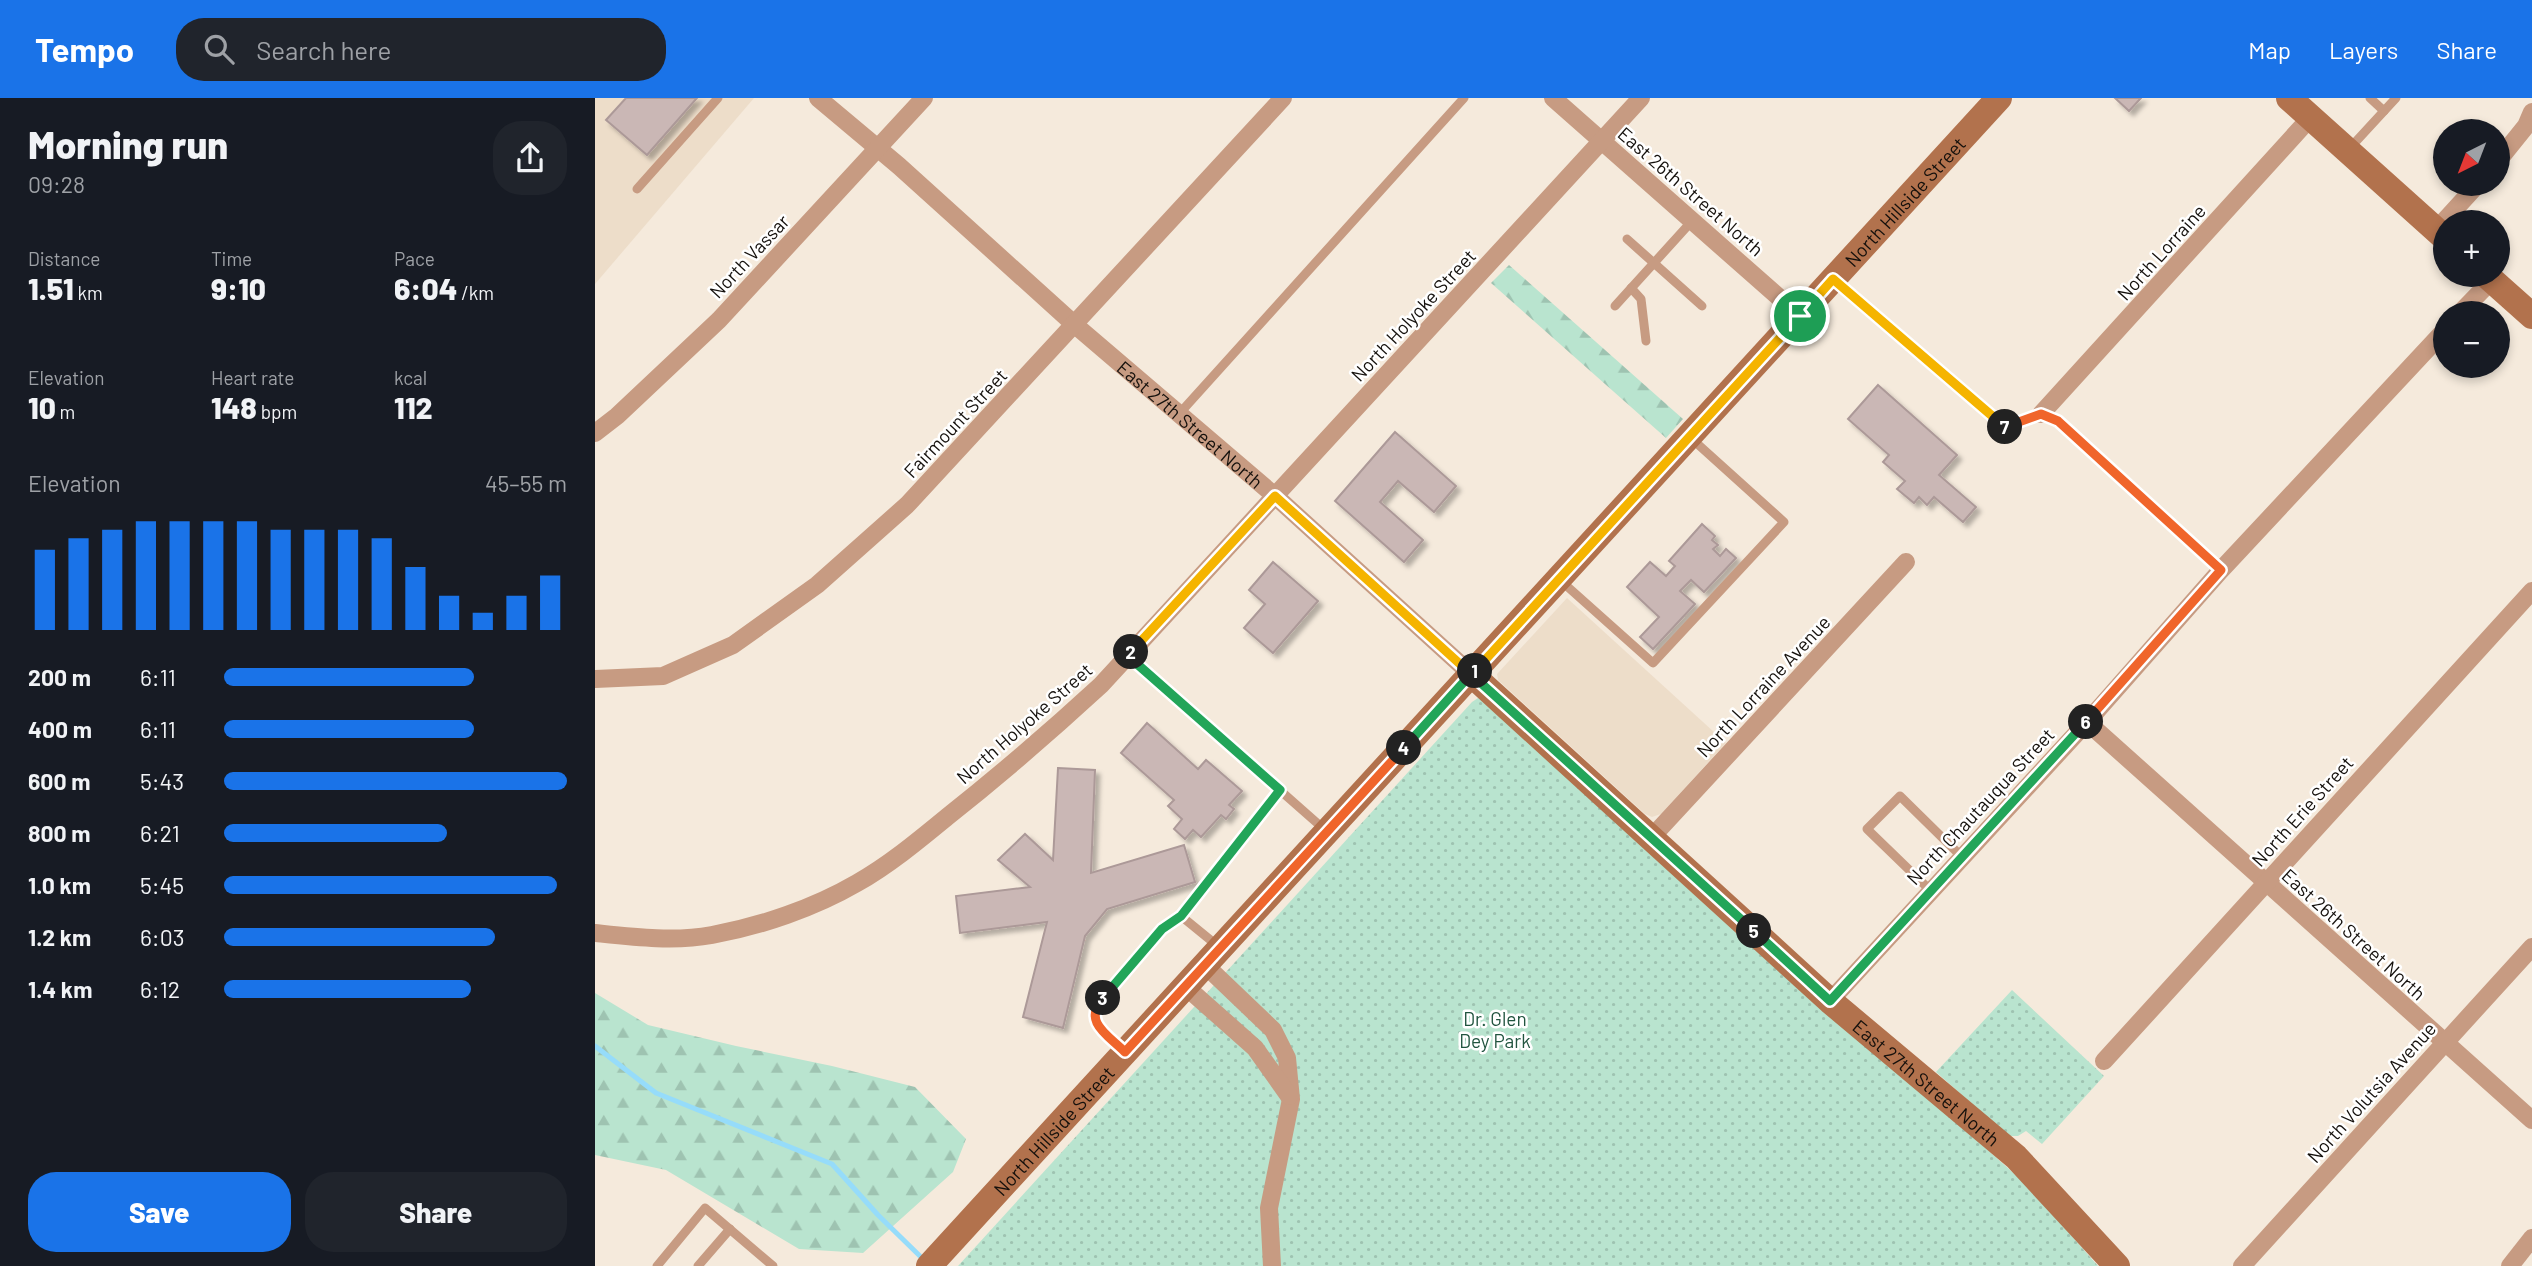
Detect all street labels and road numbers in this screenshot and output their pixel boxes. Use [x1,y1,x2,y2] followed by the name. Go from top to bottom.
[1614,122,1768,260] street label: East 26th Street North
[1839,132,1970,271] street label: North Hillside Street
[2112,199,2210,305] street label: North Lorraine
[704,209,794,303] street label: North Vassar
[1346,244,1480,386] street label: North Holyoke Street
[1113,355,1268,493] street label: East 27th Street North
[899,364,1011,482] street label: Fairmount Street
[1691,610,1835,762] street label: North Lorraine Avenue
[951,658,1097,788] street label: North Holyoke Street
[1901,723,2059,889] street label: North Chautauqua Street
[2246,751,2358,871] street label: North Erie Street
[2277,863,2431,1005] street label: East 26th Street North
[1849,1014,2005,1150] street label: East 27th Street North
[2302,1017,2440,1167] street label: North Volutsia Avenue
[988,1061,1118,1200] street label: North Hillside Street

